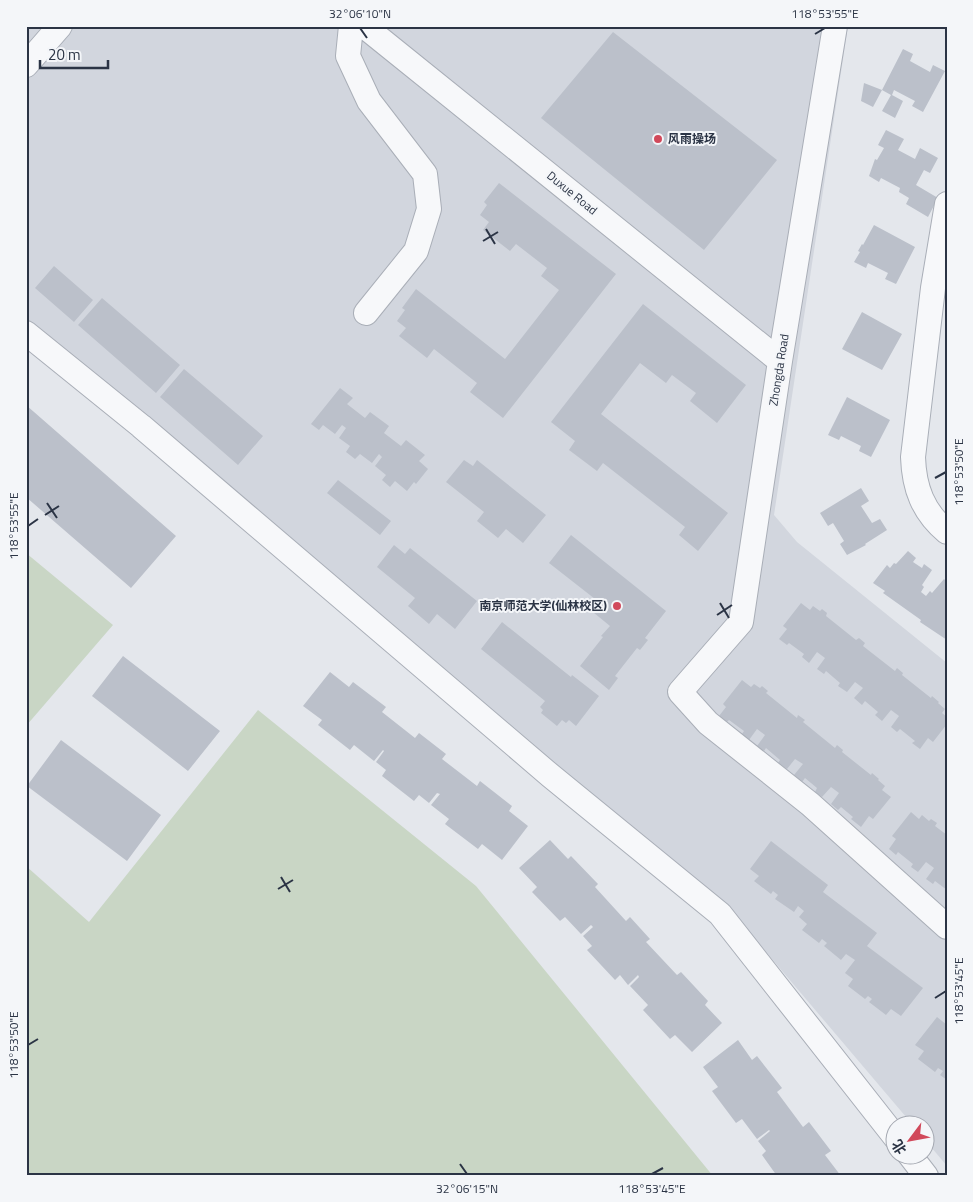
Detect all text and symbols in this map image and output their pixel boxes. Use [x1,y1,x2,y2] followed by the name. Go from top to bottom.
[329,4,391,23] text: 32°06'10"N
[791,4,859,23] text: 118°53'55"E
[40,38,108,70] scale bar
[48,43,81,66] text: 20 m
[668,129,716,148] place label: 风雨操场
[652,133,664,145] marker: 风雨操场
[543,166,602,219] street label: Duxue Road
[763,332,794,407] street label: Zhongda Road
[949,438,968,506] text: 118°53'50"E
[4,492,23,560] text: 118°53'55"E
[480,596,607,615] place label: 南京师范大学(仙林校区)
[611,600,623,612] marker: 南京师范大学(仙林校区)
[949,957,968,1025] text: 118°53'45"E
[4,1011,23,1079] text: 118°53'50"E
[886,1114,936,1164] north arrow
[886,1136,911,1159] text: 北
[436,1179,498,1198] text: 32°06'15"N
[618,1179,686,1198] text: 118°53'45"E

